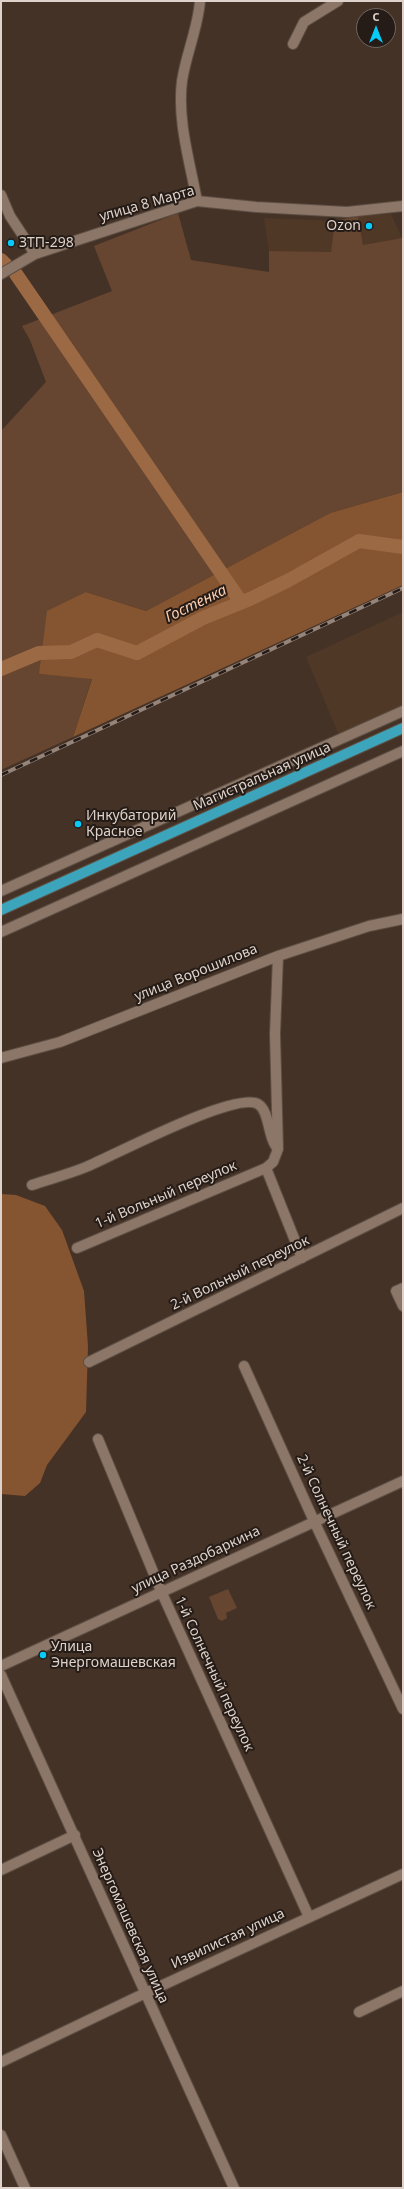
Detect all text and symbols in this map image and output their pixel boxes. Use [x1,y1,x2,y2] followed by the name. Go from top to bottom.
[356,8,396,48] north arrow
[372,9,380,24] text: С
[98,182,196,226] street label: улица 8 Марта
[326,218,361,234] place label: Ozon
[364,221,374,231] marker: Ozon
[19,235,74,251] place label: ЗТП-298
[6,238,16,248] marker: ЗТП-298
[162,581,230,627] water label: Гостенка
[191,739,333,815] street label: Магистральная улица
[86,808,176,840] place label: Инкубаторий Красное
[73,819,83,829] marker: Инкубаторий Красное
[132,941,260,1005] street label: улица Ворошилова
[93,1158,239,1232] street label: 1-й Вольный переулок
[168,1232,312,1314] street label: 2-й Вольный переулок
[293,1452,379,1612] street label: 2-й Солнечный переулок
[129,1523,263,1597] street label: улица Раздобаркина
[171,1594,257,1754] street label: 1-й Солнечный переулок
[51,1639,176,1672] place label: Улица Энергомашевская
[38,1650,48,1660] marker: Улица Энергомашевская
[88,1846,172,2006] street label: Энергомашевская улица
[168,1905,288,1973] street label: Извилистая улица

